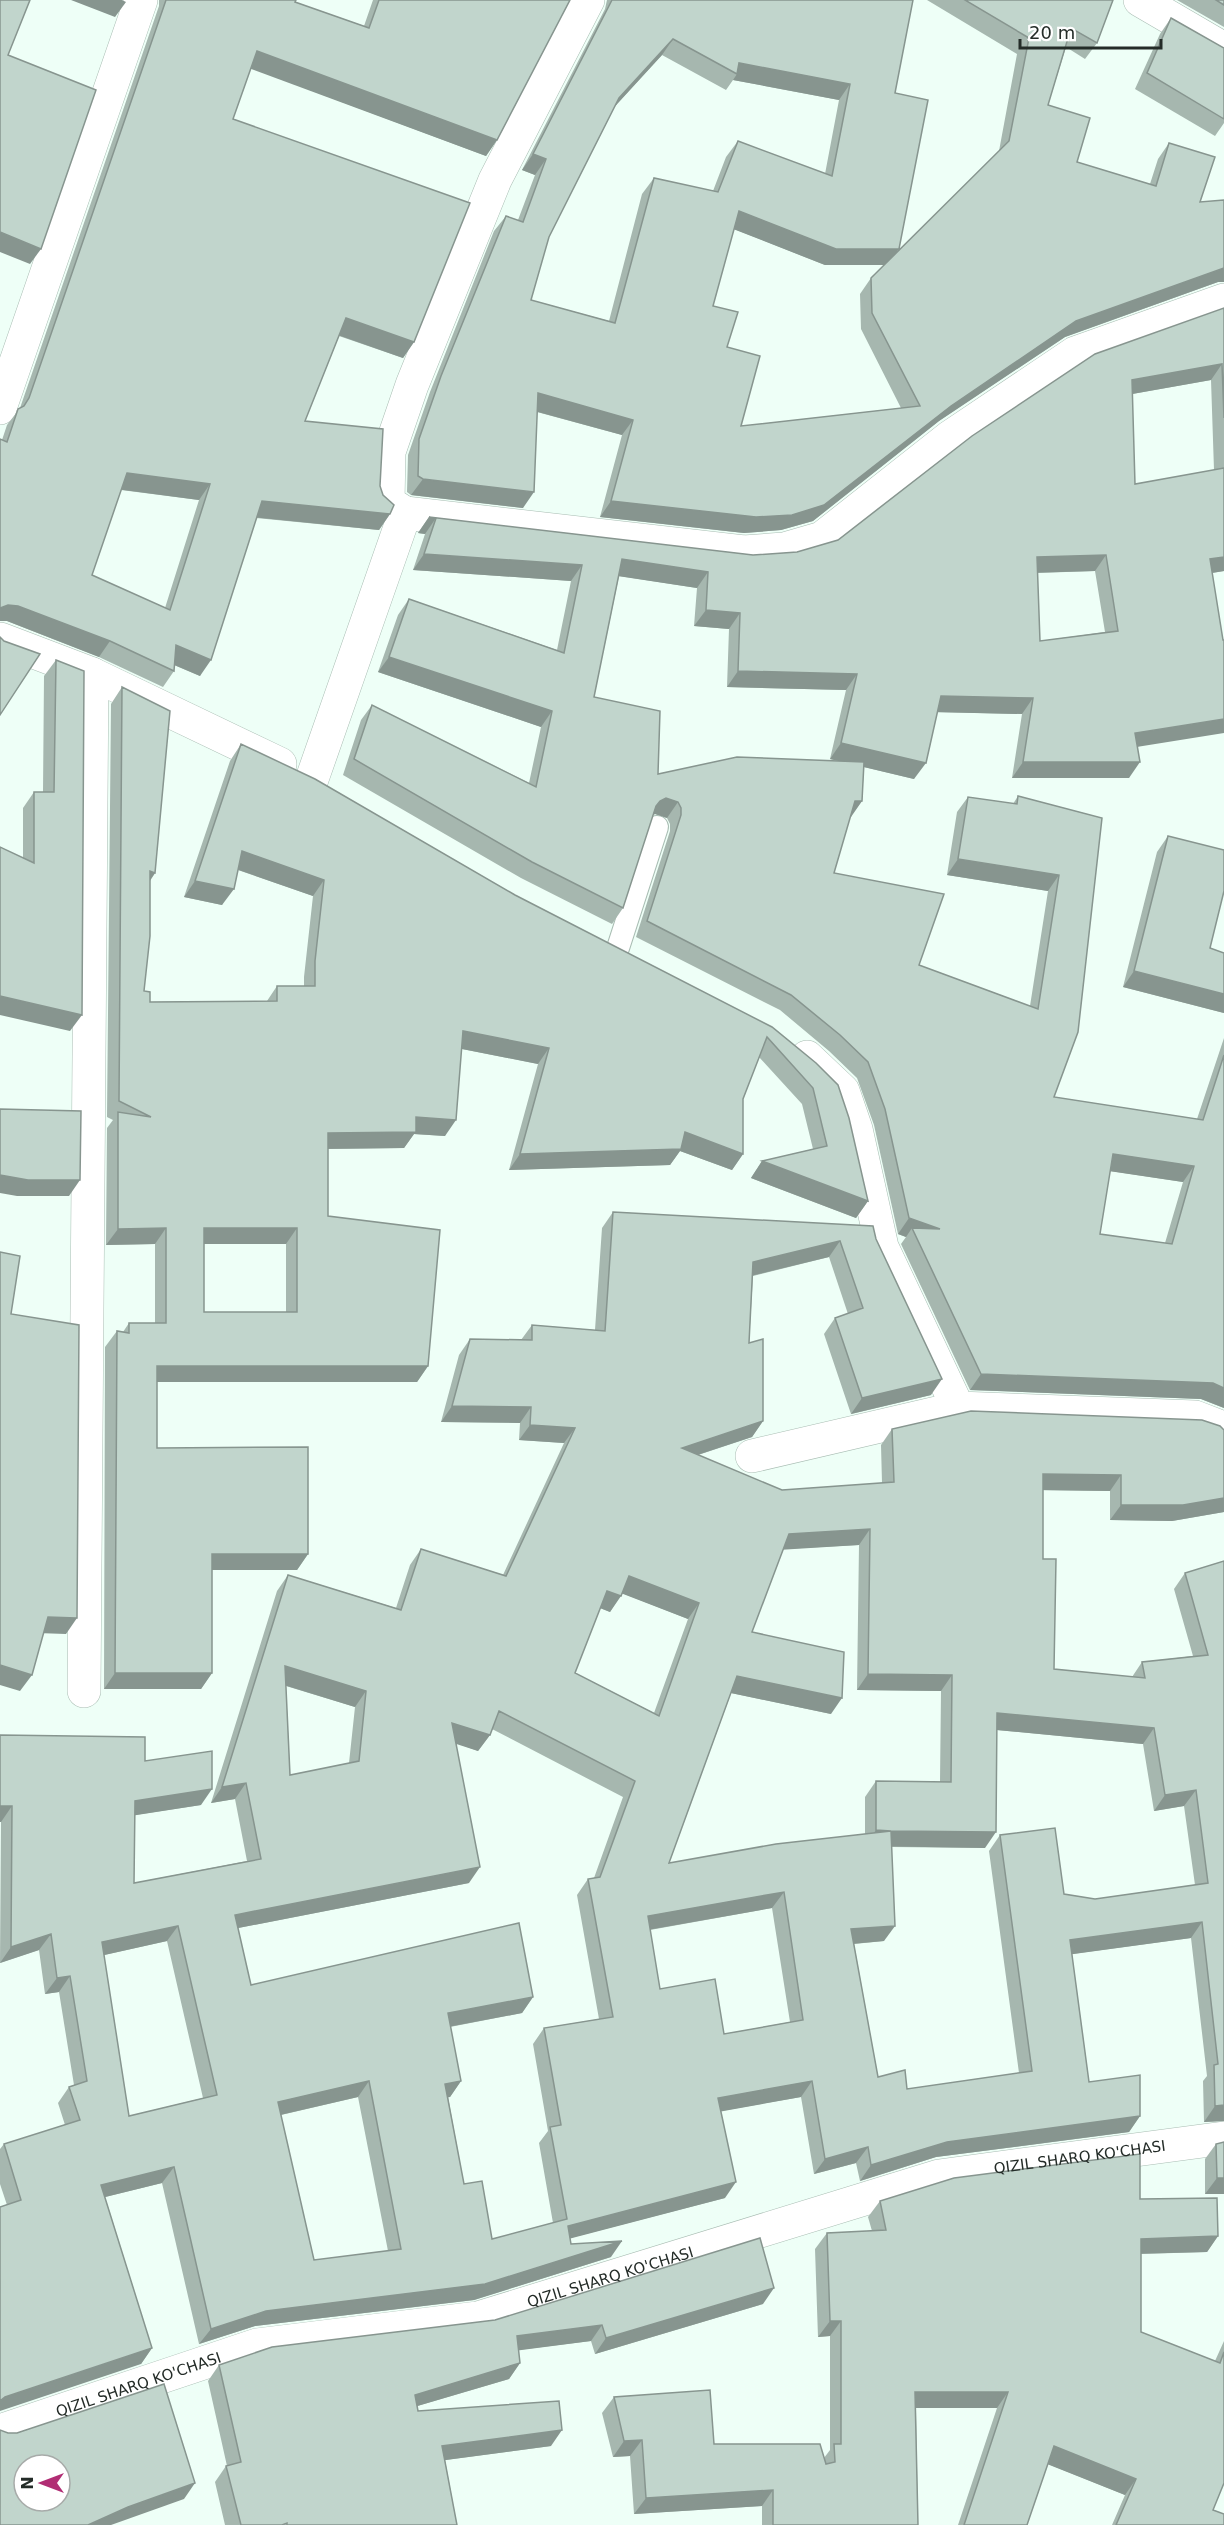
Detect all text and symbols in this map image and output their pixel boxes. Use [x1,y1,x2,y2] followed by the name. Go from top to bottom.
[1020,12,1161,50] scale bar
[1029,22,1075,43] text: 20 m
[993,2137,1167,2178] street label: QIZIL SHARQ KO'CHASI
[525,2243,696,2311] street label: QIZIL SHARQ KO'CHASI
[53,2349,223,2421] street label: QIZIL SHARQ KO'CHASI
[12,2453,72,2513] north arrow
[18,2476,37,2490] text: N

